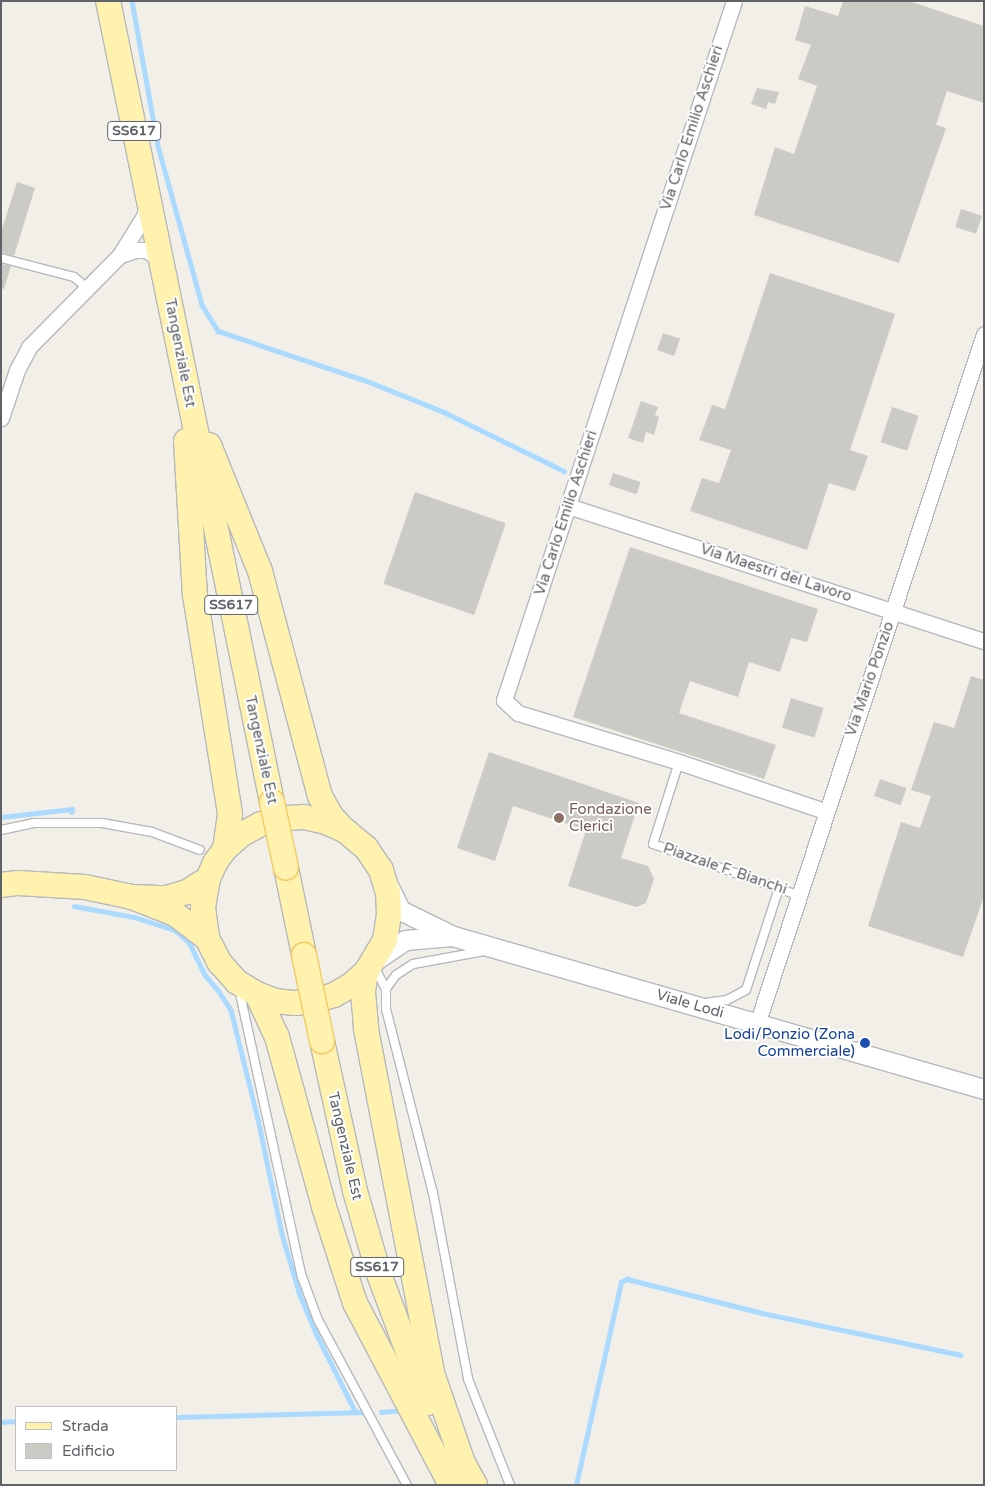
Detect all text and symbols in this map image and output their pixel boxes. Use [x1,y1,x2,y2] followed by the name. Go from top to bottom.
[657,43,727,213] street label: Via Carlo Emilio Aschieri
[106,120,162,142] road number: SS617
[161,297,199,409] street label: Tangenziale Est
[531,428,601,598] street label: Via Carlo Emilio Aschieri
[698,540,854,606] street label: Via Maestri del Lavoro
[204,594,258,616] road number: SS617
[842,619,898,739] street label: Via Mario Ponzio
[241,694,281,806] street label: Tangenziale Est
[569,800,652,835] place label: Fondazione Clerici
[553,812,565,824] marker: Fondazione Clerici
[661,839,789,899] street label: Piazzale F. Bianchi
[654,986,726,1022] street label: Viale Lodi
[724,1025,855,1060] place label: Lodi/Ponzio (Zona Commerciale)
[859,1037,871,1049] marker: Lodi/Ponzio (Zona Commerciale)
[324,1090,366,1202] street label: Tangenziale Est
[350,1256,404,1278] road number: SS617
[15,1406,178,1471] legend
[62,1417,109,1435] text: Strada
[62,1442,115,1460] text: Edificio

